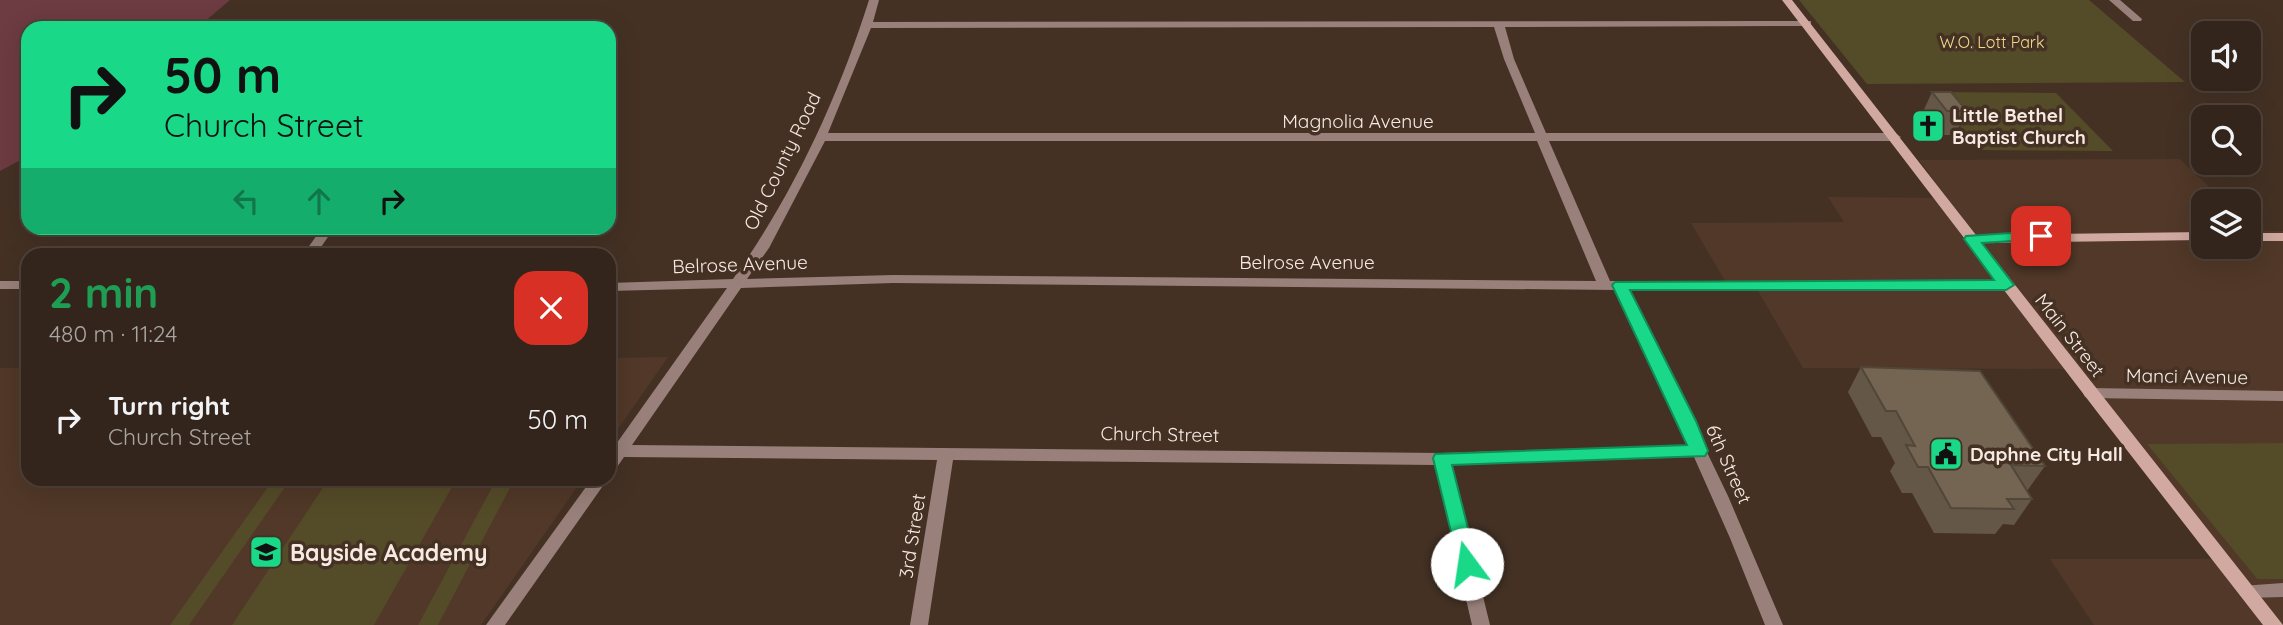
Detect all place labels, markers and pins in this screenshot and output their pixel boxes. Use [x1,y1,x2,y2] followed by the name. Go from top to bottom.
[1952,103,2086,149] place label: Little Bethel Baptist Church
[1909,107,1947,145] church icon: Little Bethel Baptist Church
[2011,206,2071,266] pin
[1927,435,1965,473] public building icon: Daphne City Hall
[1970,442,2123,466] place label: Daphne City Hall
[247,533,285,571] school or university icon: Bayside Academy
[290,538,487,567] place label: Bayside Academy

